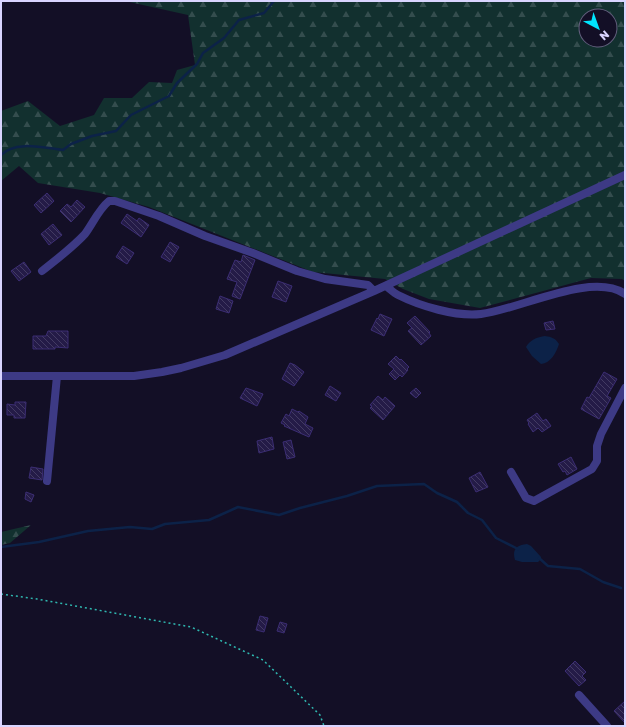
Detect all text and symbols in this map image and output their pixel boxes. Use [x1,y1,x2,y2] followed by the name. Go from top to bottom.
[578,8,618,48] north arrow
[597,28,612,44] text: N

